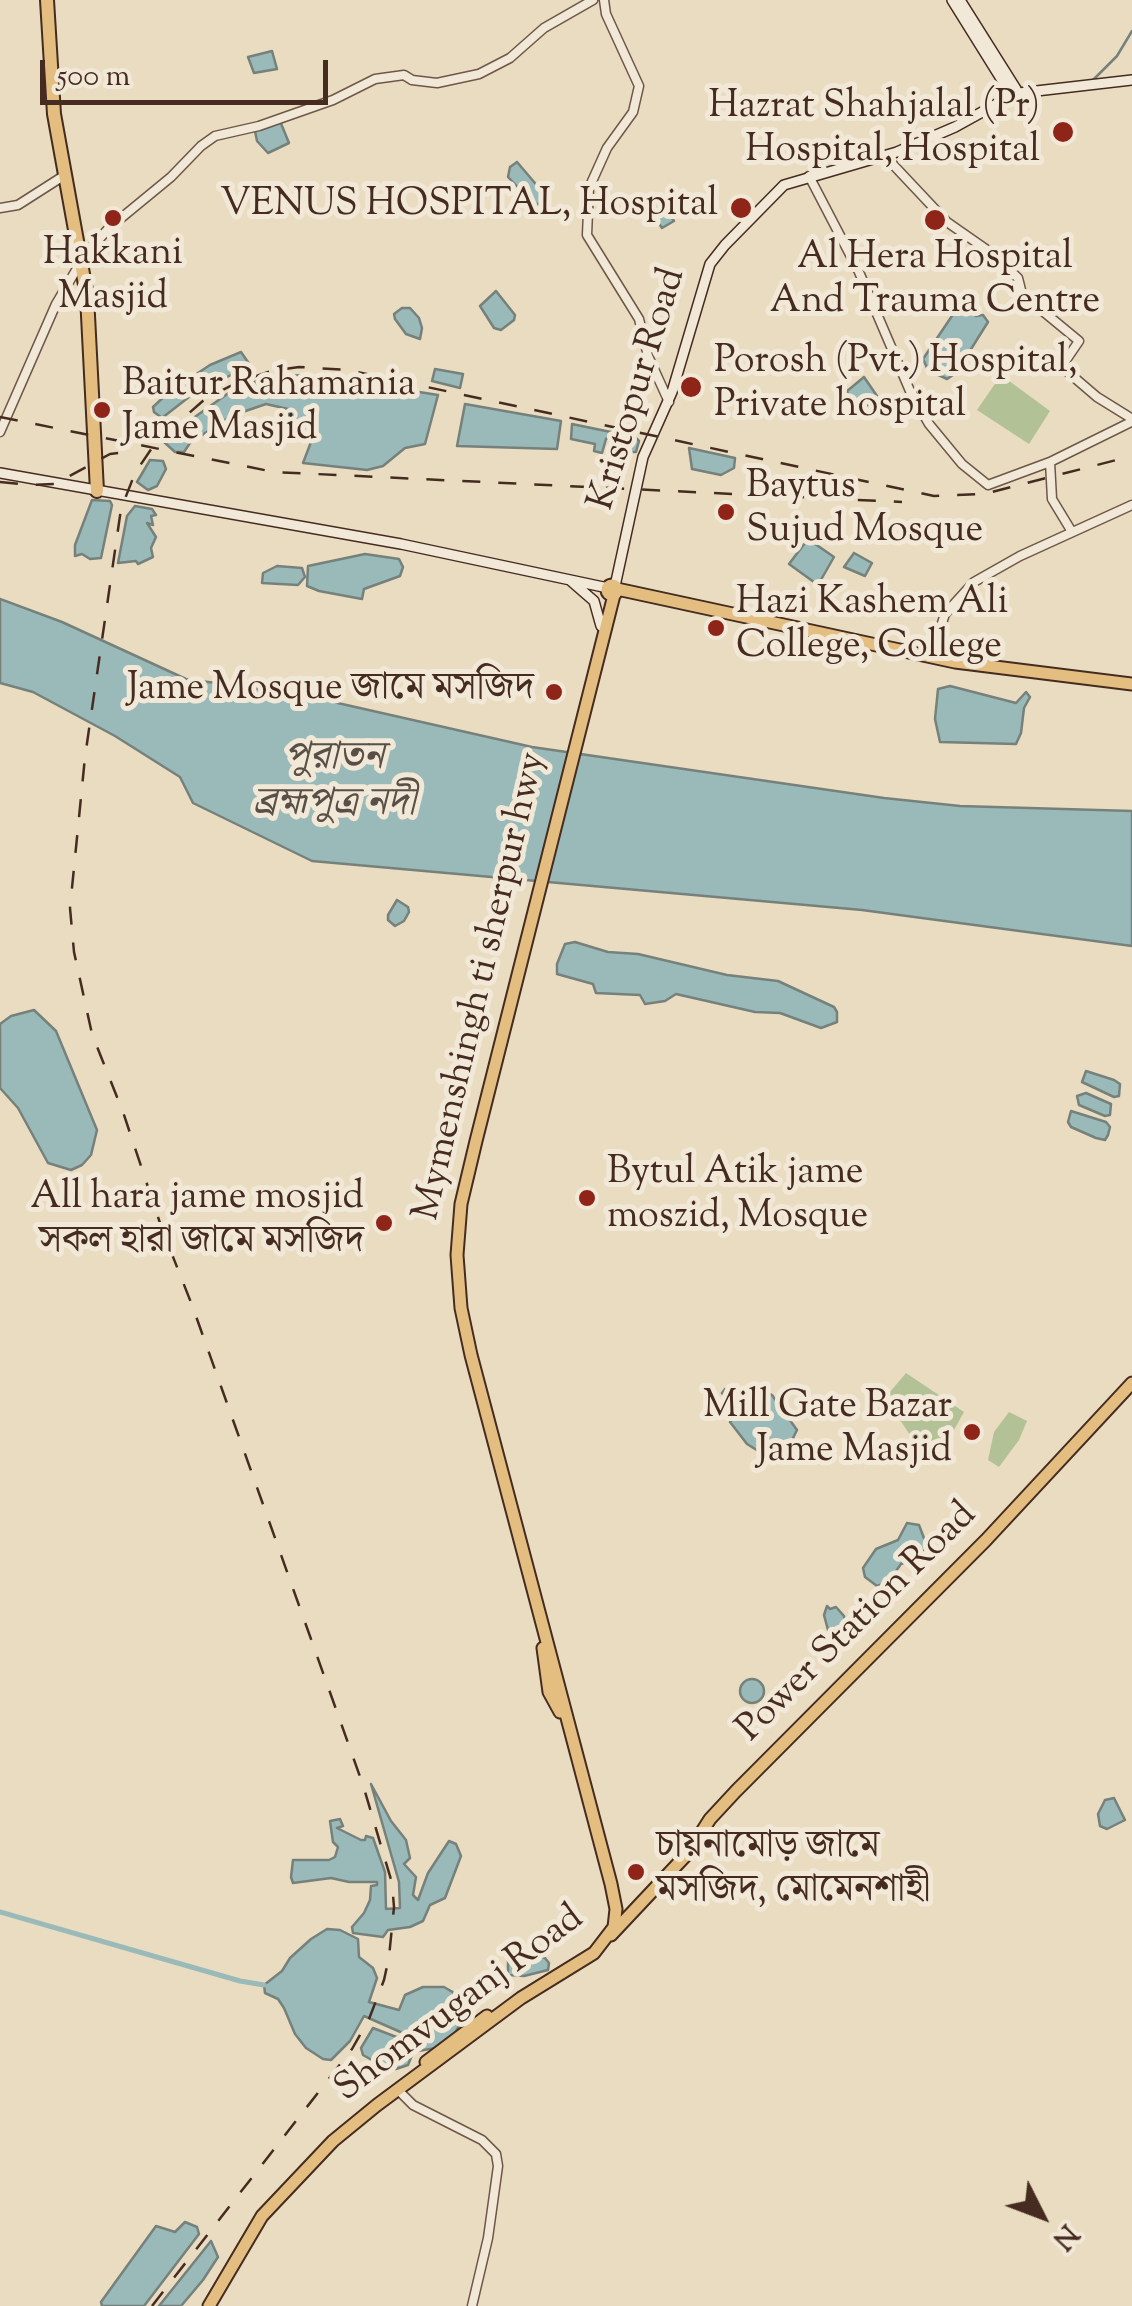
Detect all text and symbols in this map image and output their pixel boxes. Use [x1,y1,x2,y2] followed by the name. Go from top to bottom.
[45,40,332,102] scale bar
[57,56,130,99] text: 500 m
[708,87,1040,176] place label: Hazrat Shahjalal (Pr) Hospital, Hospital
[1050,119,1076,145] marker: Hazrat Shahjalal (Pr) Hospital, Hospital
[220,185,718,231] place label: VENUS HOSPITAL, Hospital
[728,195,754,221] marker: VENUS HOSPITAL, Hospital
[102,207,124,229] marker: Hakkani Masjid
[922,207,948,233] marker: Al Hera Hospital And Trauma Centre
[43,234,183,323] place label: Hakkani Masjid
[770,238,1100,328] place label: Al Hera Hospital And Trauma Centre
[582,263,698,517] street label: Kristopur Road
[714,342,1077,432] place label: Porosh (Pvt.) Hospital, Private hospital
[122,365,416,454] place label: Baitur Rahamania Jame Masjid
[678,374,704,400] marker: Porosh (Pvt.) Hospital, Private hospital
[91,399,113,421] marker: Baitur Rahamania Jame Masjid
[746,467,983,556] place label: Baytus Sujud Mosque
[715,501,737,523] marker: Baytus Sujud Mosque
[736,583,1008,672] place label: Hazi Kashem Ali College, College
[705,617,727,639] marker: Hazi Kashem Ali College, College
[127,669,534,715] place label: Jame Mosque জামে মসজিদ
[543,681,565,703] marker: Jame Mosque জামে মসজিদ
[253,737,415,831] water label: পুরাতন ব্রহ্মপুত্র নদী
[407,749,559,1225] street label: Mymenshingh ti sherpur hwy
[607,1153,868,1242] place label: Bytul Atik jame moszid, Mosque
[30,1178,364,1268] place label: All hara jame mosjid সকল হারা জামে মসজিদ
[576,1187,598,1209] marker: Bytul Atik jame moszid, Mosque
[373,1212,395,1234] marker: All hara jame mosjid সকল হারা জামে মসজিদ
[703,1387,952,1476] place label: Mill Gate Bazar Jame Masjid
[961,1421,983,1443] marker: Mill Gate Bazar Jame Masjid
[730,1495,988,1753] street label: Power Station Road
[656,1827,930,1916] place label: চায়নামোড় জামে মসজিদ, মোমেনশাহী
[625,1861,647,1883] marker: চায়নামোড় জামে মসজিদ, মোমেনশাহী
[328,1898,594,2114] street label: Shomvuganj Road
[992,2166,1092,2266] north arrow
[1042,2214,1087,2258] text: N

